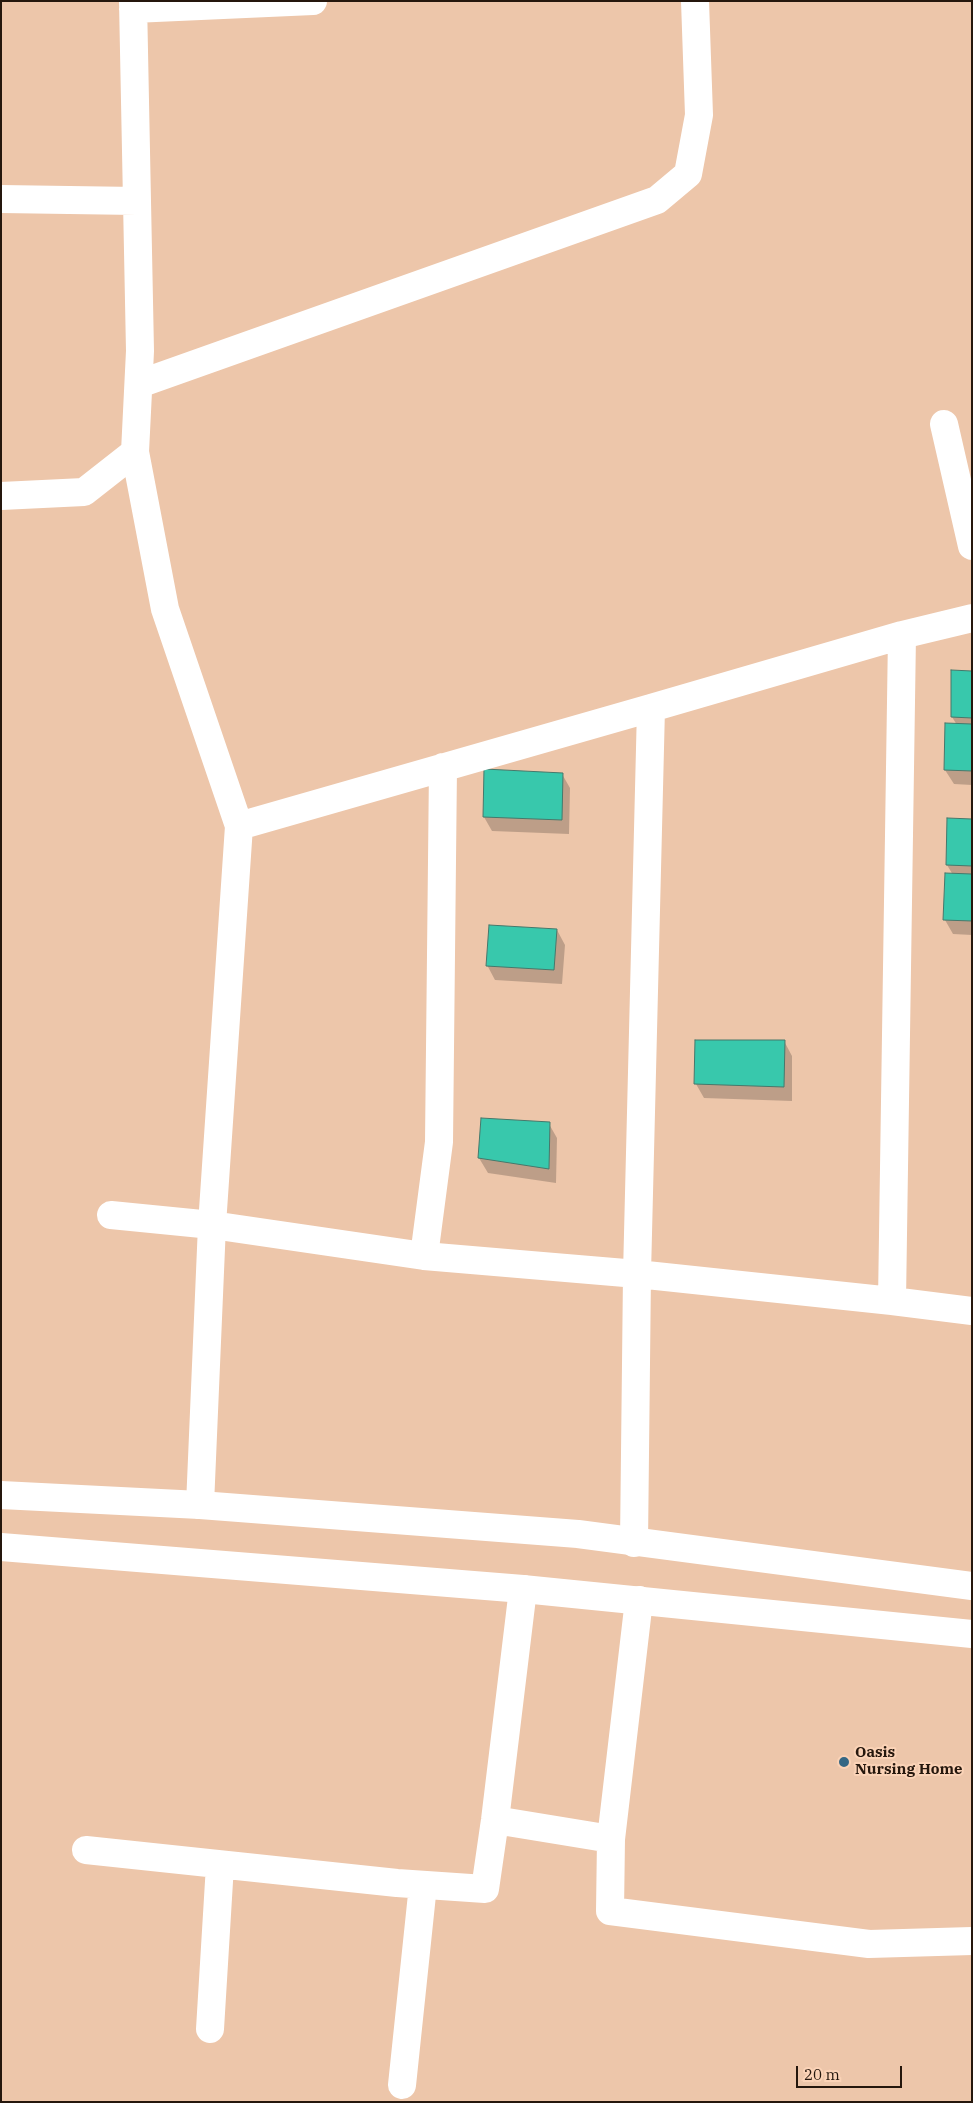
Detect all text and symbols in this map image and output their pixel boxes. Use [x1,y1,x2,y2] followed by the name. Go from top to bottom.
[855,1744,963,1779] place label: Oasis Nursing Home
[837,1755,851,1769] marker: Oasis Nursing Home
[798,2056,904,2088] scale bar
[804,2065,840,2084] text: 20 m

